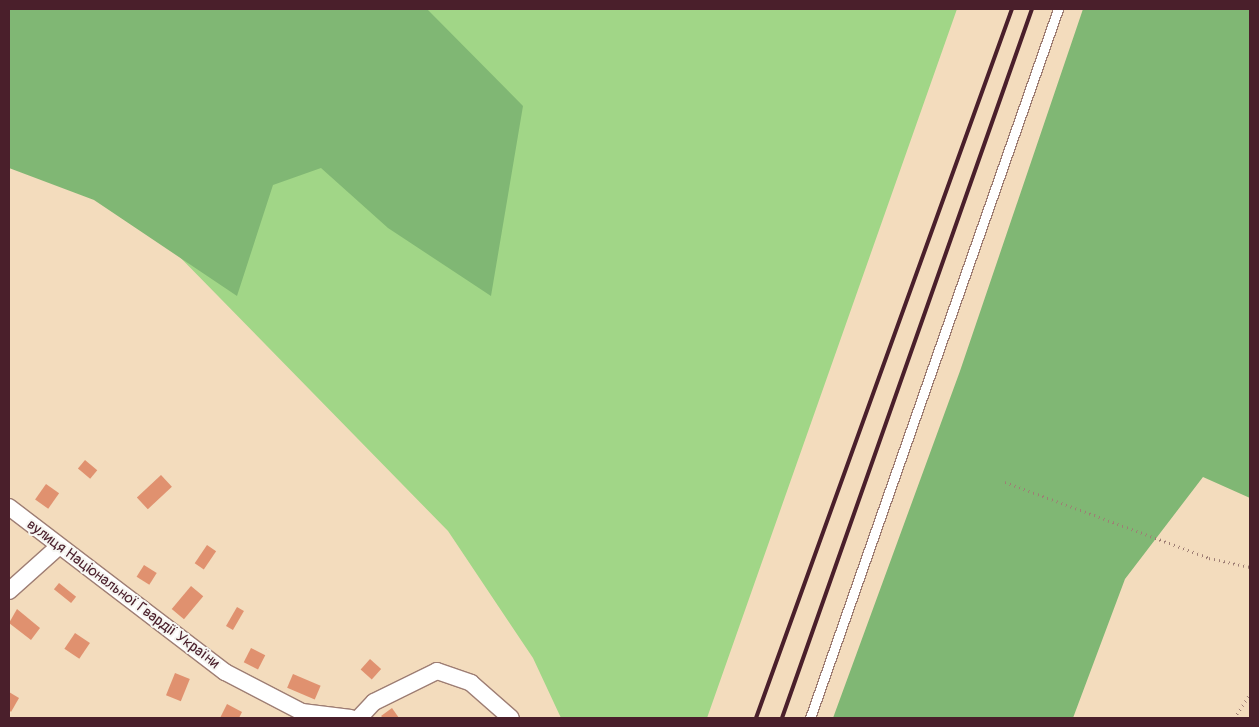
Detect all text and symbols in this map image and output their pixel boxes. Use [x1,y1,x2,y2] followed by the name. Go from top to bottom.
[23,516,223,672] street label: вулиця Національної Гвардії України

